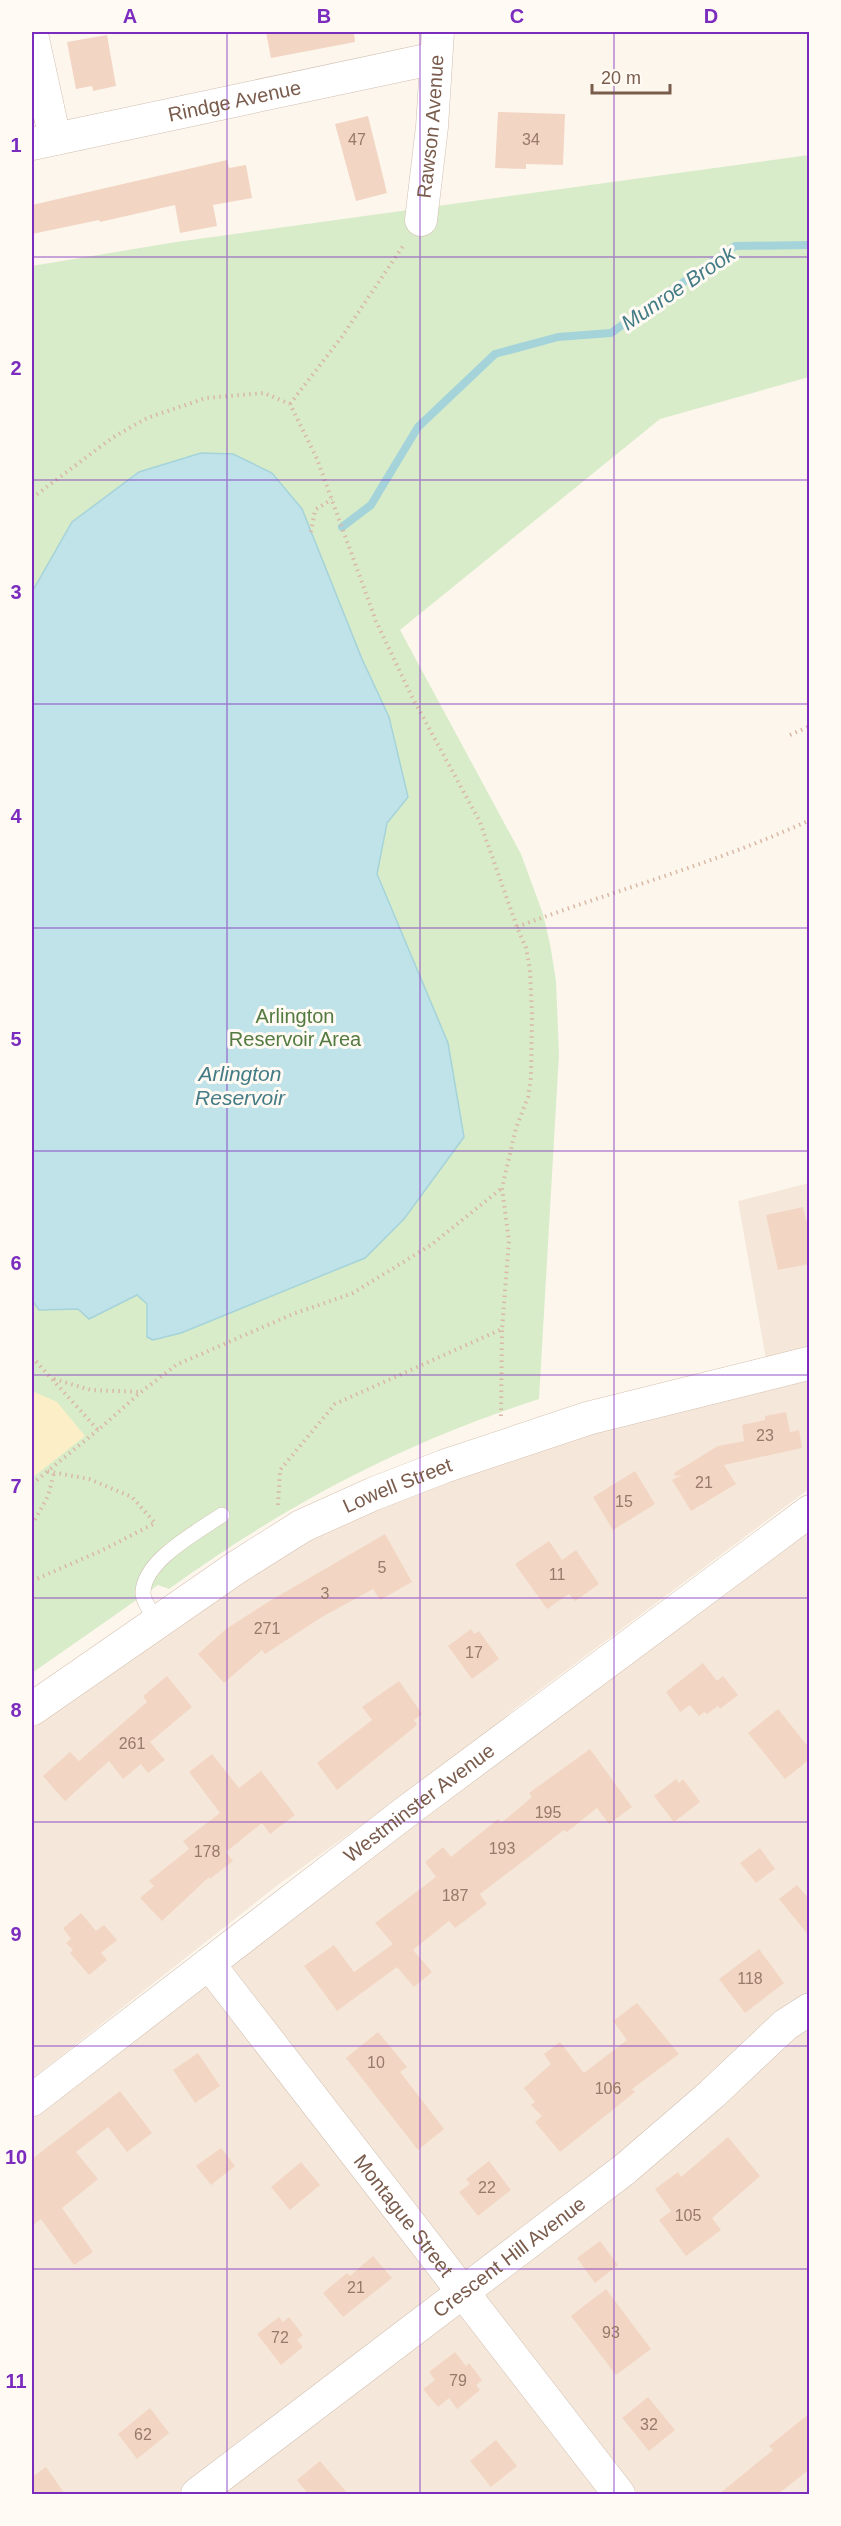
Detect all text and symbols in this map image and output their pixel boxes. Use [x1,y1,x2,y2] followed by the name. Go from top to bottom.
[123,5,137,27] text: A
[317,5,331,27] text: B
[510,5,524,27] text: C
[704,5,718,27] text: D
[413,54,448,200] street label: Rawson Avenue
[592,57,670,95] scale bar
[601,68,641,88] text: 20 m
[166,76,303,126] street label: Rindge Avenue
[348,131,366,148] house number: 47
[522,131,540,148] house number: 34
[10,134,22,156] text: 1
[617,241,740,334] water label: Munroe Brook
[10,357,22,379] text: 2
[10,581,22,603] text: 3
[10,805,22,827] text: 4
[229,1005,362,1050] park label: Arlington Reservoir Area
[10,1028,22,1050] text: 5
[195,1062,286,1109] water label: Arlington Reservoir
[10,1252,22,1274] text: 6
[756,1427,774,1444] house number: 23
[339,1453,455,1517] street label: Lowell Street
[695,1474,713,1491] house number: 21
[10,1475,22,1497] text: 7
[615,1493,633,1510] house number: 15
[378,1559,387,1576] house number: 5
[549,1566,565,1583] house number: 11
[321,1585,330,1602] house number: 3
[254,1620,280,1637] house number: 271
[465,1644,483,1661] house number: 17
[10,1699,22,1721] text: 8
[119,1735,145,1752] house number: 261
[339,1739,499,1867] street label: Westminster Avenue
[535,1804,561,1821] house number: 195
[489,1840,515,1857] house number: 193
[194,1843,220,1860] house number: 178
[442,1887,468,1904] house number: 187
[10,1923,22,1945] text: 9
[737,1970,763,1987] house number: 118
[367,2054,385,2071] house number: 10
[595,2080,621,2097] house number: 106
[5,2146,27,2168] text: 10
[350,2150,458,2281] street label: Montague Street
[478,2179,496,2196] house number: 22
[429,2192,590,2322] street label: Crescent Hill Avenue
[675,2207,701,2224] house number: 105
[347,2279,365,2296] house number: 21
[602,2324,620,2341] house number: 93
[271,2329,289,2346] house number: 72
[5,2370,27,2392] text: 11
[449,2372,467,2389] house number: 79
[640,2416,658,2433] house number: 32
[134,2426,152,2443] house number: 62

